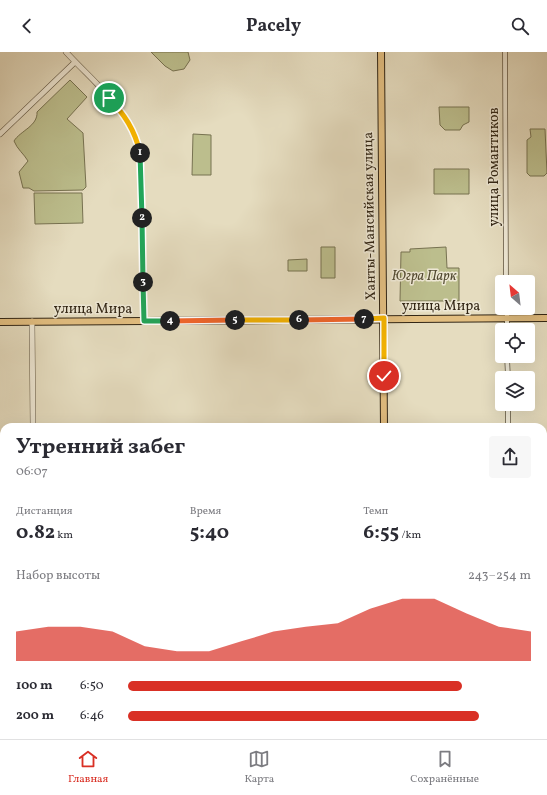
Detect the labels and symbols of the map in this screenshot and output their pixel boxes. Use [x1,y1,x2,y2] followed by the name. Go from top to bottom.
[92,81,126,115] pin
[485,107,504,227] street label: улица Романтиков
[359,132,381,300] street label: Ханты-Мансийская улица
[130,143,150,163] pin: 1
[132,208,152,228] pin: 2
[392,267,457,286] park label: Югра Парк
[133,272,153,292] pin: 3
[495,275,535,315] north arrow
[402,297,480,316] street label: улица Мира
[54,300,132,319] street label: улица Мира
[354,309,374,329] pin: 7
[225,310,245,330] pin: 5
[289,310,309,330] pin: 6
[160,311,180,331] pin: 4
[367,359,401,393] pin

